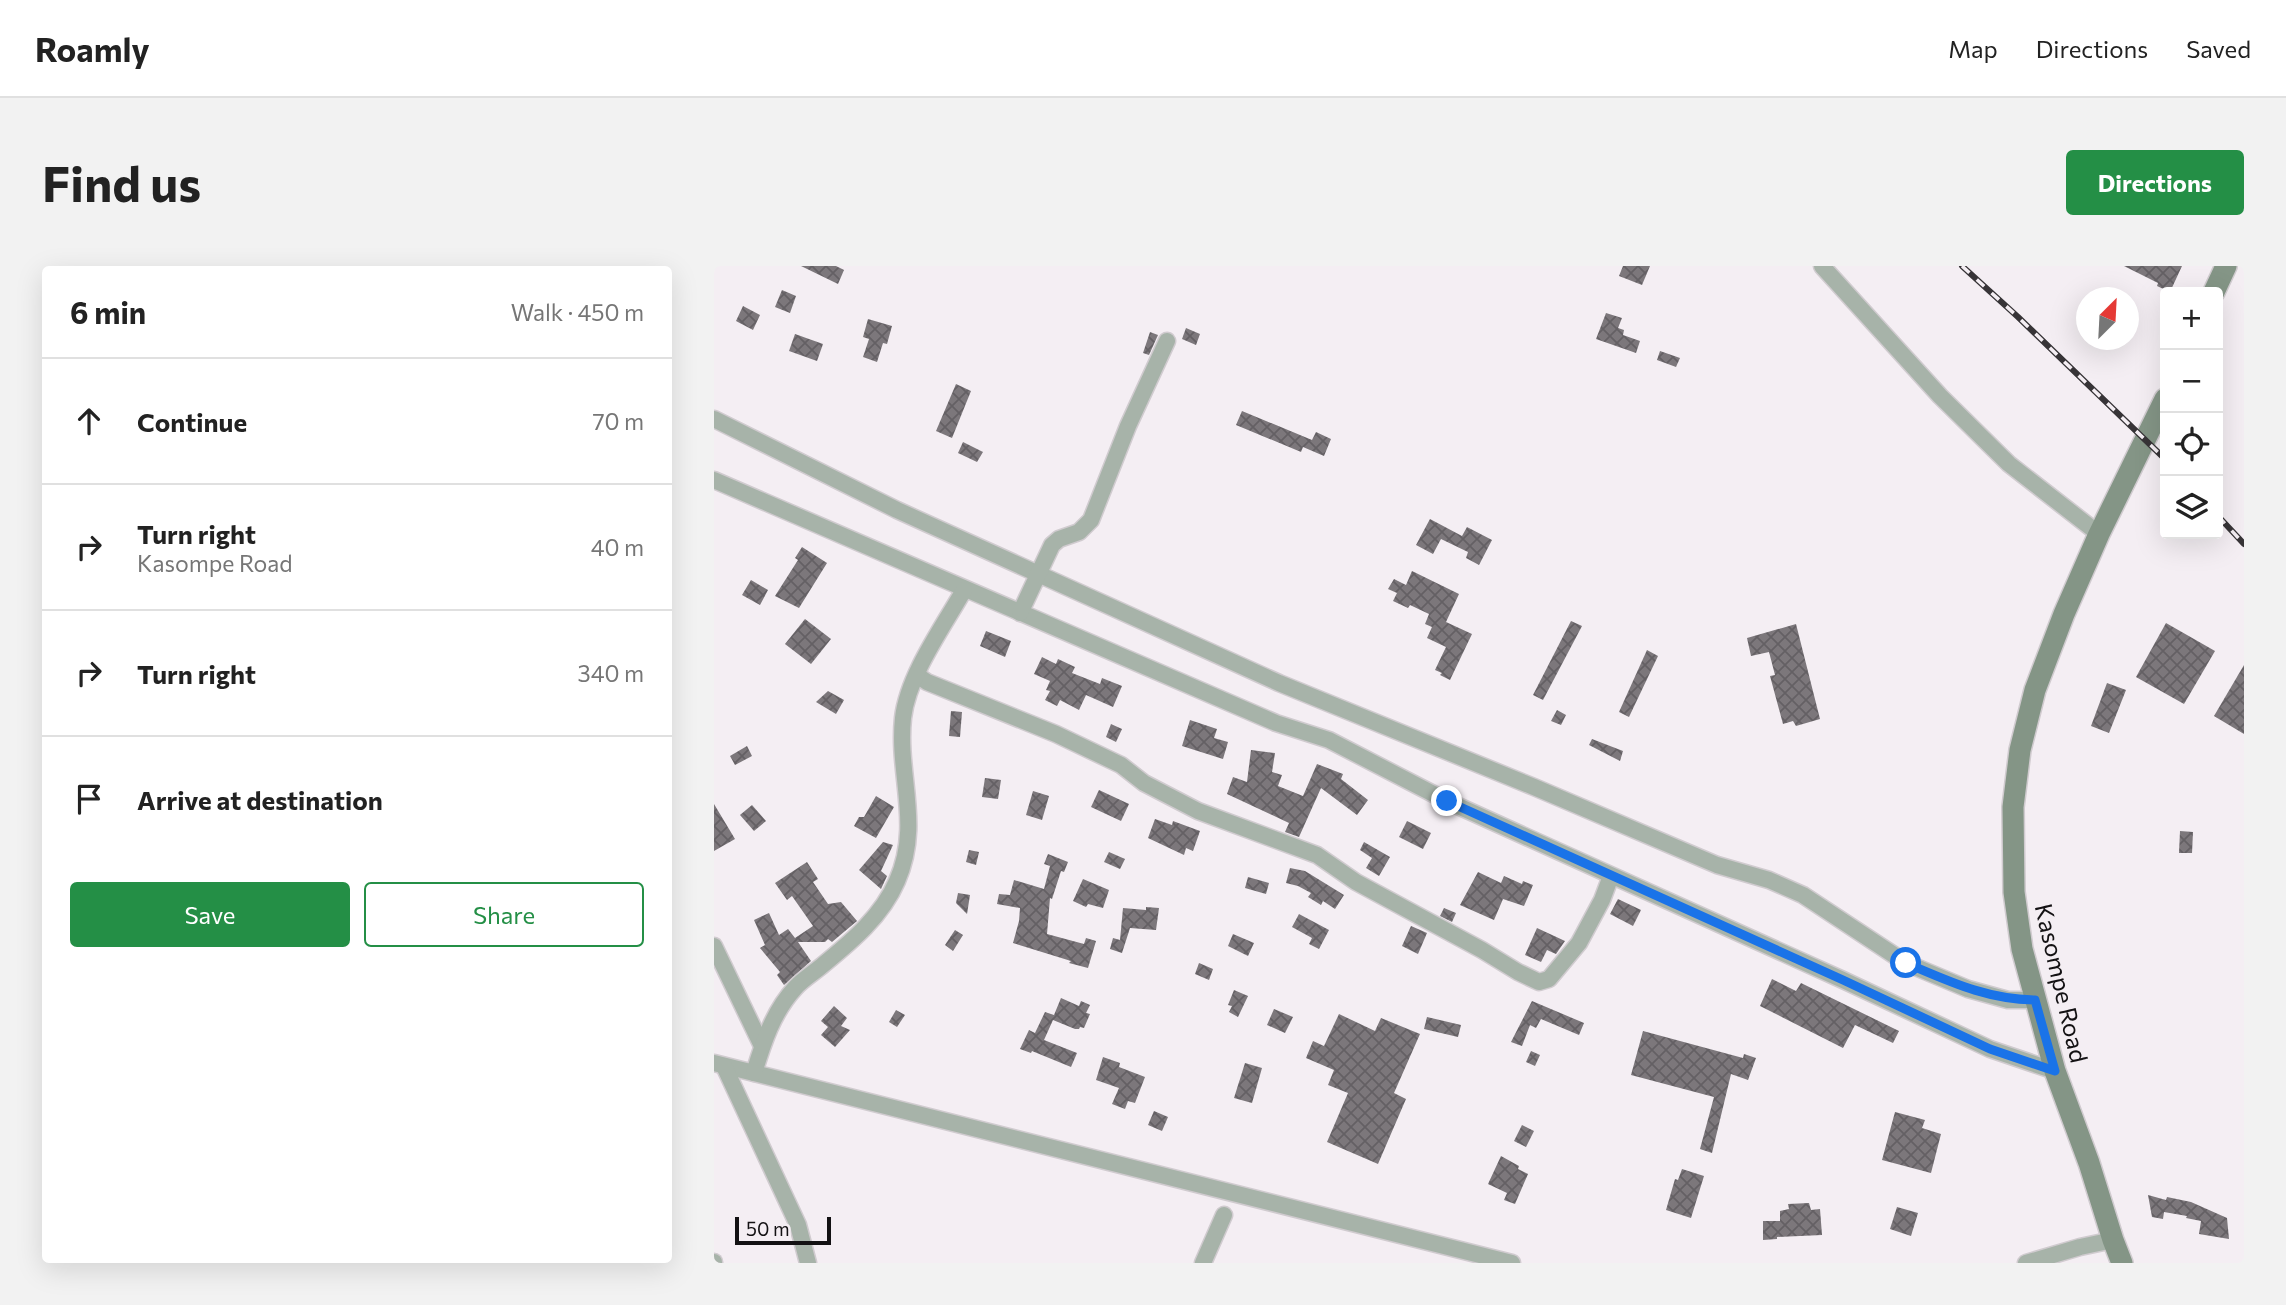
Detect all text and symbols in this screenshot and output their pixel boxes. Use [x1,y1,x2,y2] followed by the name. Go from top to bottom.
[35,28,150,69] text: Roamly
[1948,34,1998,63] text: Map
[2036,34,2148,63] text: Directions
[2186,34,2251,63] text: Saved
[2066,150,2244,215] button: Directions
[42,152,201,212] text: Find us
[2076,287,2139,350] north arrow
[2160,287,2223,539] map controls
[2160,287,2223,350] button: +
[70,293,146,330] text: 6 min
[511,298,644,326] text: Walk · 450 m
[2160,350,2223,413] button: −
[70,402,108,440] icon: ahead
[137,406,247,437] text: Continue
[592,407,644,435] text: 70 m
[2160,413,2223,476] button: locate
[2160,476,2223,539] button: layers
[137,518,256,549] text: Turn right
[70,528,108,566] icon: right
[591,533,644,561] text: 40 m
[137,549,293,577] text: Kasompe Road
[70,654,108,692] icon: right
[137,658,256,689] text: Turn right
[578,659,644,687] text: 340 m
[70,780,108,818] icon: arrive
[137,784,383,815] text: Arrive at destination
[1431,785,1462,816] route end
[70,882,350,947] button: Save
[364,882,644,947] button: Share
[2030,901,2094,1065] street label: Kasompe Road
[1890,947,1921,978] route start
[735,1214,831,1246] scale bar
[746,1217,790,1240] text: 50 m

